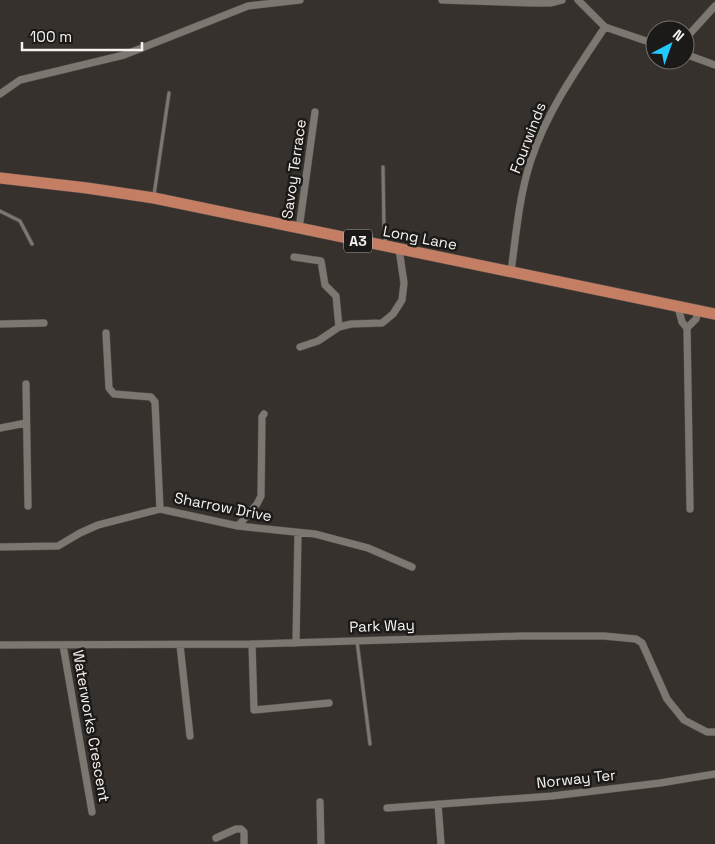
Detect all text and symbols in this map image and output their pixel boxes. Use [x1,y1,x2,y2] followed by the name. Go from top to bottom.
[22,20,142,52] scale bar
[645,20,695,70] north arrow
[669,25,688,45] text: N
[30,27,72,46] text: 100 m
[505,100,550,176] street label: Fourwinds
[277,118,310,220] street label: Savoy Terrace
[381,221,459,254] street label: Long Lane
[344,230,372,252] road number: A3
[173,488,274,525] street label: Sharrow Drive
[349,615,415,636] street label: Park Way
[69,648,114,804] street label: Waterworks Crescent
[535,765,617,792] street label: Norway Ter

